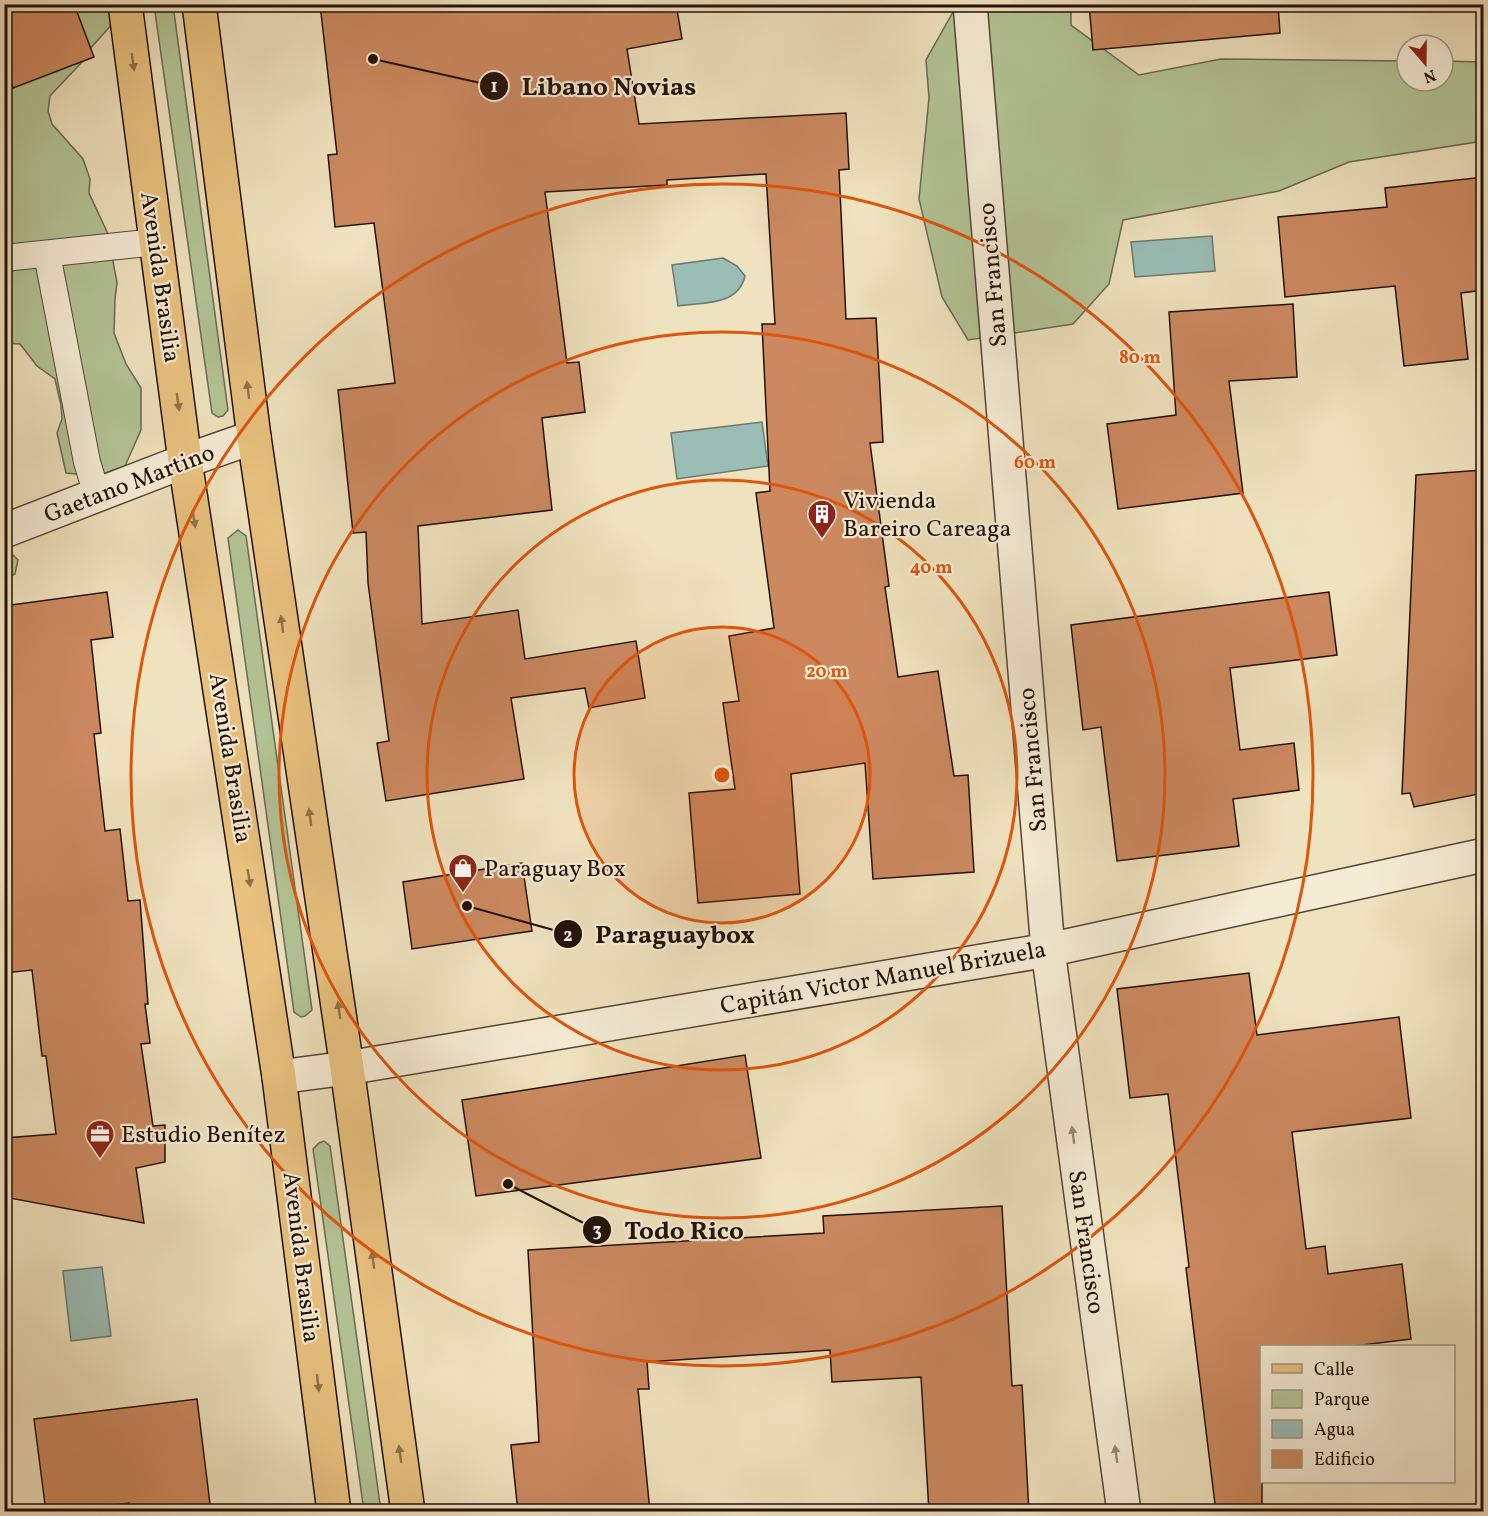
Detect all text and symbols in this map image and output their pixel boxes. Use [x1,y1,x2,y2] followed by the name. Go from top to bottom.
[1395,33,1455,93] north arrow
[128,53,137,72] one-way arrow
[1420,63,1439,88] text: N
[479,64,708,108] callout: Libano Novias
[522,70,696,106] text: Libano Novias
[490,75,498,100] text: 1
[130,190,188,365] street label: Avenida Brasilia
[971,201,1017,349] street label: San Francisco
[1119,346,1161,371] text: 80 m
[243,380,253,399] one-way arrow
[173,392,182,411] one-way arrow
[39,437,220,533] street label: Gaetano Martino
[1014,451,1056,476] text: 60 m
[843,485,1011,547] place label: Vivienda Bareiro Careaga
[806,498,838,540] building icon: Vivienda Bareiro Careaga
[190,509,199,528] one-way arrow
[910,556,952,581] text: 40 m
[277,615,286,634] one-way arrow
[806,660,848,685] text: 20 m
[199,671,259,846] street label: Avenida Brasilia
[1011,686,1057,834] street label: San Francisco
[712,765,732,785] centre of rings
[306,808,315,827] one-way arrow
[447,852,479,894] shop icon: Paraguay Box
[484,853,626,887] place label: Paraguay Box
[244,868,253,887] one-way arrow
[553,912,767,956] callout: Paraguaybox
[595,918,755,954] text: Paraguaybox
[563,924,573,949] text: 2
[718,934,1049,1024] street label: Capitán Victor Manuel Brizuela
[334,1000,343,1019] one-way arrow
[84,1118,116,1160] office icon: Estudio Benítez
[121,1119,285,1153] place label: Estudio Benítez
[1068,1126,1078,1145] one-way arrow
[1058,1168,1112,1317] street label: San Francisco
[273,1170,327,1345] street label: Avenida Brasilia
[582,1208,756,1252] callout: Todo Rico
[624,1214,744,1250] text: Todo Rico
[592,1219,602,1244] text: 3
[369,1251,378,1270] one-way arrow
[1260,1345,1455,1483] legend
[1314,1358,1354,1383] text: Calle
[313,1374,322,1393] one-way arrow
[1314,1388,1369,1413] text: Parque
[1314,1418,1355,1443] text: Agua
[395,1444,404,1463] one-way arrow
[1112,1444,1121,1463] one-way arrow
[1314,1448,1375,1473] text: Edificio

